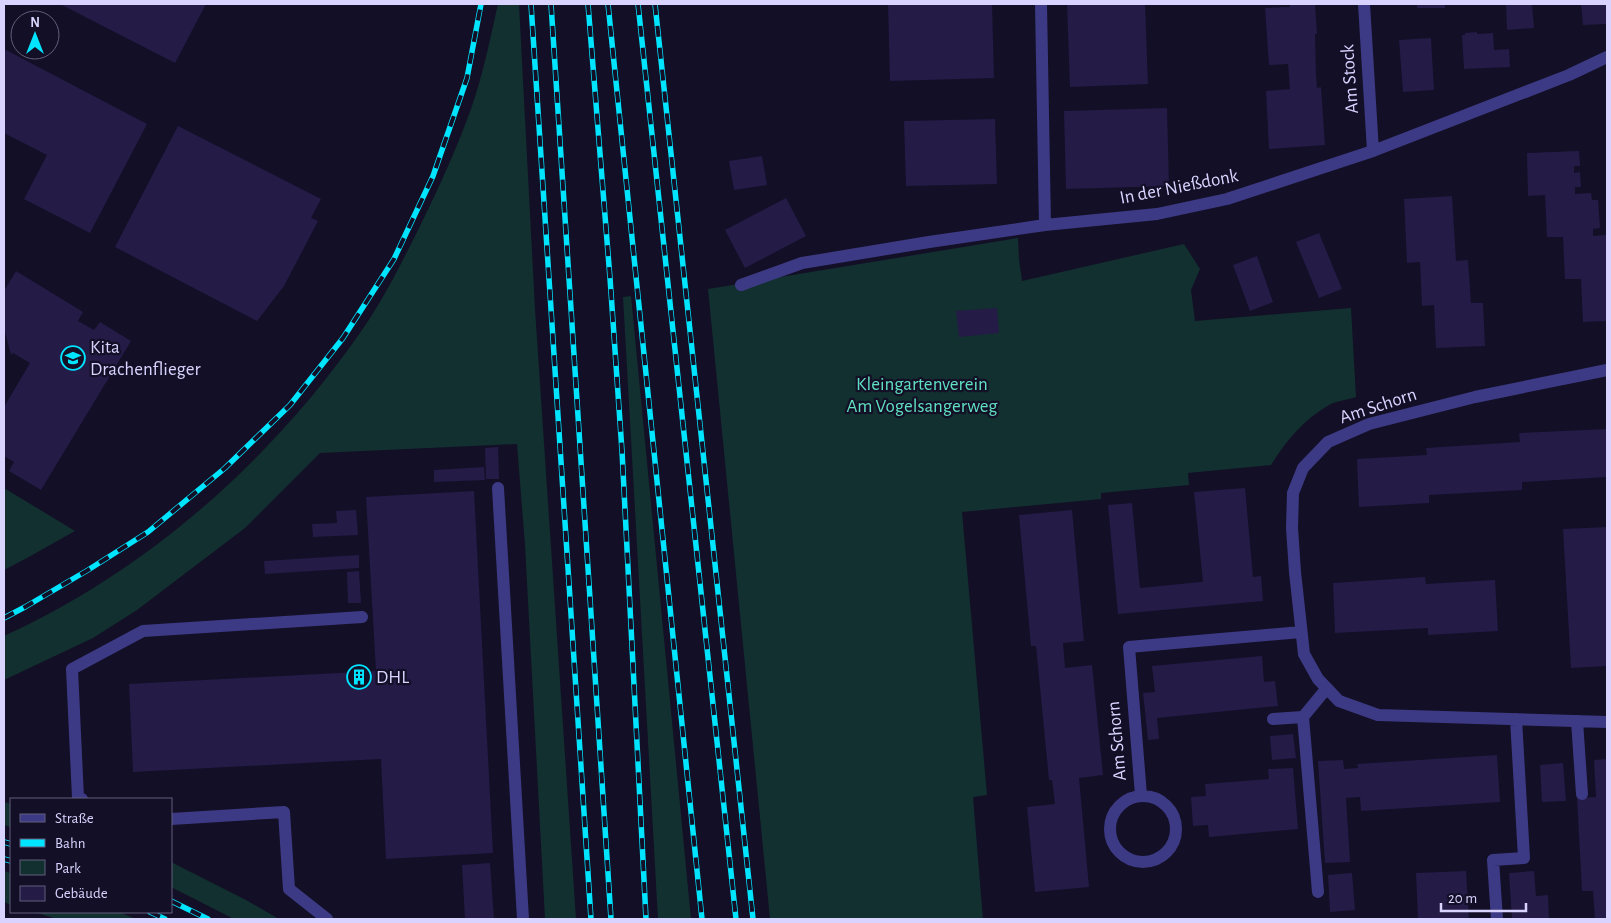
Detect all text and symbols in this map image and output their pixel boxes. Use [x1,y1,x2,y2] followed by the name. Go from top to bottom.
[10,10,60,60] north arrow
[30,16,40,30] text: N
[1338,43,1362,114] street label: Am Stock
[1118,166,1240,208] street label: In der Nießdonk
[90,338,201,379] place label: Kita Drachenflieger
[60,345,86,371] school or university icon: Kita Drachenflieger
[846,375,998,416] park label: Kleingartenverein Am Vogelsangerweg
[1337,385,1419,427] street label: Am Schorn
[346,664,372,690] building icon: DHL
[376,668,409,687] place label: DHL
[1104,700,1130,782] street label: Am Schorn
[10,798,172,913] legend
[55,811,94,826] text: Straße
[55,836,85,851] text: Bahn
[55,861,81,876] text: Park
[1441,880,1526,912] scale bar
[55,886,108,901] text: Gebäude
[1448,891,1477,906] text: 20 m

